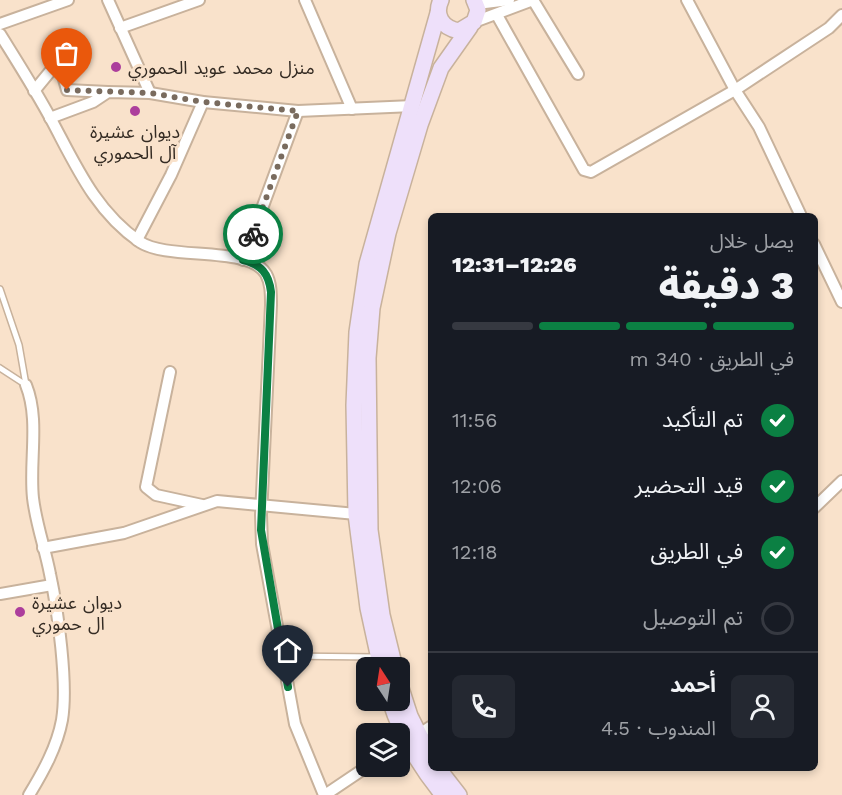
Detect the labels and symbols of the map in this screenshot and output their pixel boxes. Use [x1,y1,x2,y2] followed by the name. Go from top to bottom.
[41,28,92,90] pin
[128,57,315,81] place label: منزل محمد عويد الحموري
[109,60,123,74] marker: منزل محمد عويد الحموري
[128,104,142,118] marker: ديوان عشيرة آل الحموري
[90,121,180,166] place label: ديوان عشيرة آل الحموري
[223,204,283,264] courier
[32,592,122,637] place label: ديوان عشيرة ال حموري
[13,605,27,619] marker: ديوان عشيرة ال حموري
[262,625,313,687] pin
[356,657,410,711] north arrow

